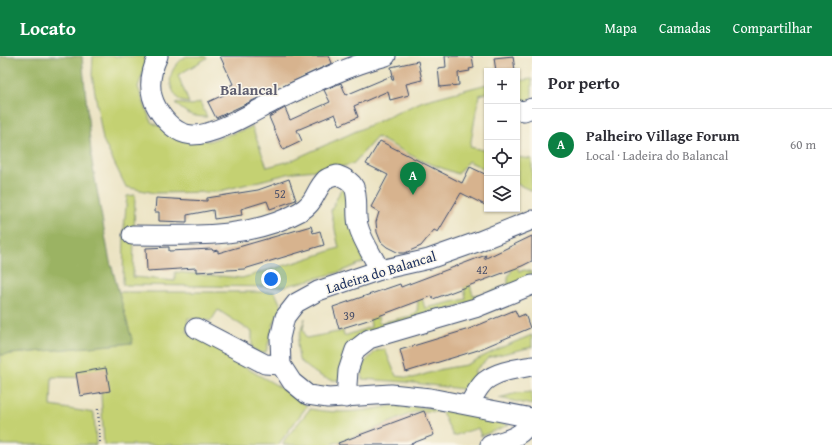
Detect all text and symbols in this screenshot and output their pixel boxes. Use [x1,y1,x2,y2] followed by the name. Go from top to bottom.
[20,14,76,42] text: Locato
[605,18,637,38] text: Mapa
[659,18,711,38] text: Camadas
[733,18,812,38] text: Compartilhar
[484,68,520,212] map controls
[484,68,520,104] button: +
[548,70,620,95] text: Por perto
[220,79,278,100] district label: Balancal
[484,104,520,140] button: −
[586,125,740,146] text: Palheiro Village Forum
[557,135,565,154] text: A
[790,135,816,154] text: 60 m
[484,140,520,176] button: locate
[586,146,728,165] text: Local · Ladeira do Balancal
[400,162,426,195] pin: A
[484,176,520,212] button: layers
[274,185,286,202] house number: 52
[323,246,439,298] street label: Ladeira do Balancal
[476,261,488,278] house number: 42
[261,269,281,289] your location
[343,307,355,324] house number: 39

